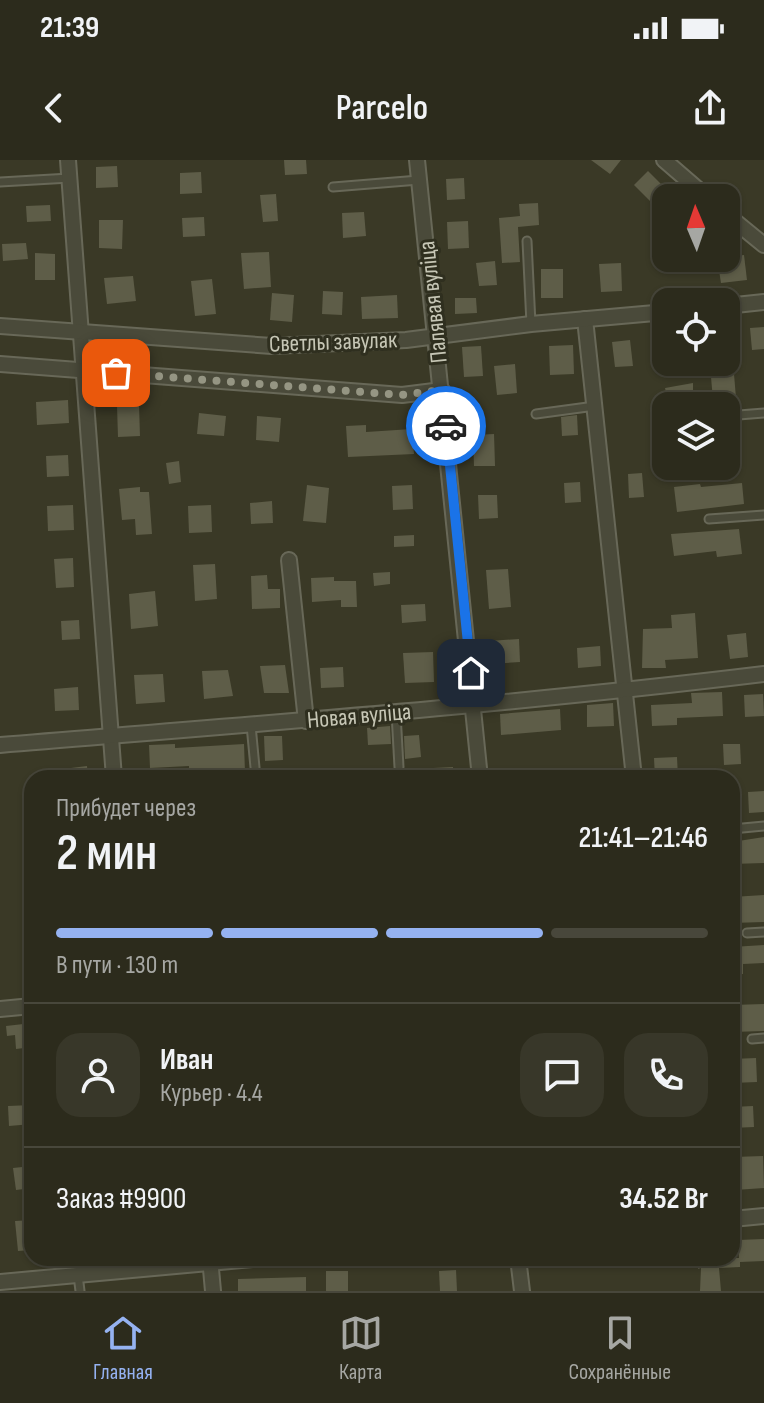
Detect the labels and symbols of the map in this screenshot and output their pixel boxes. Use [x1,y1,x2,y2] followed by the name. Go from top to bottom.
[652,184,740,272] north arrow
[412,239,454,365] street label: Палявая вуліца
[268,325,398,359] street label: Светлы завулак
[82,339,150,407] pin
[406,386,486,466] courier
[437,639,505,707] pin
[306,697,412,735] street label: Новая вуліца

